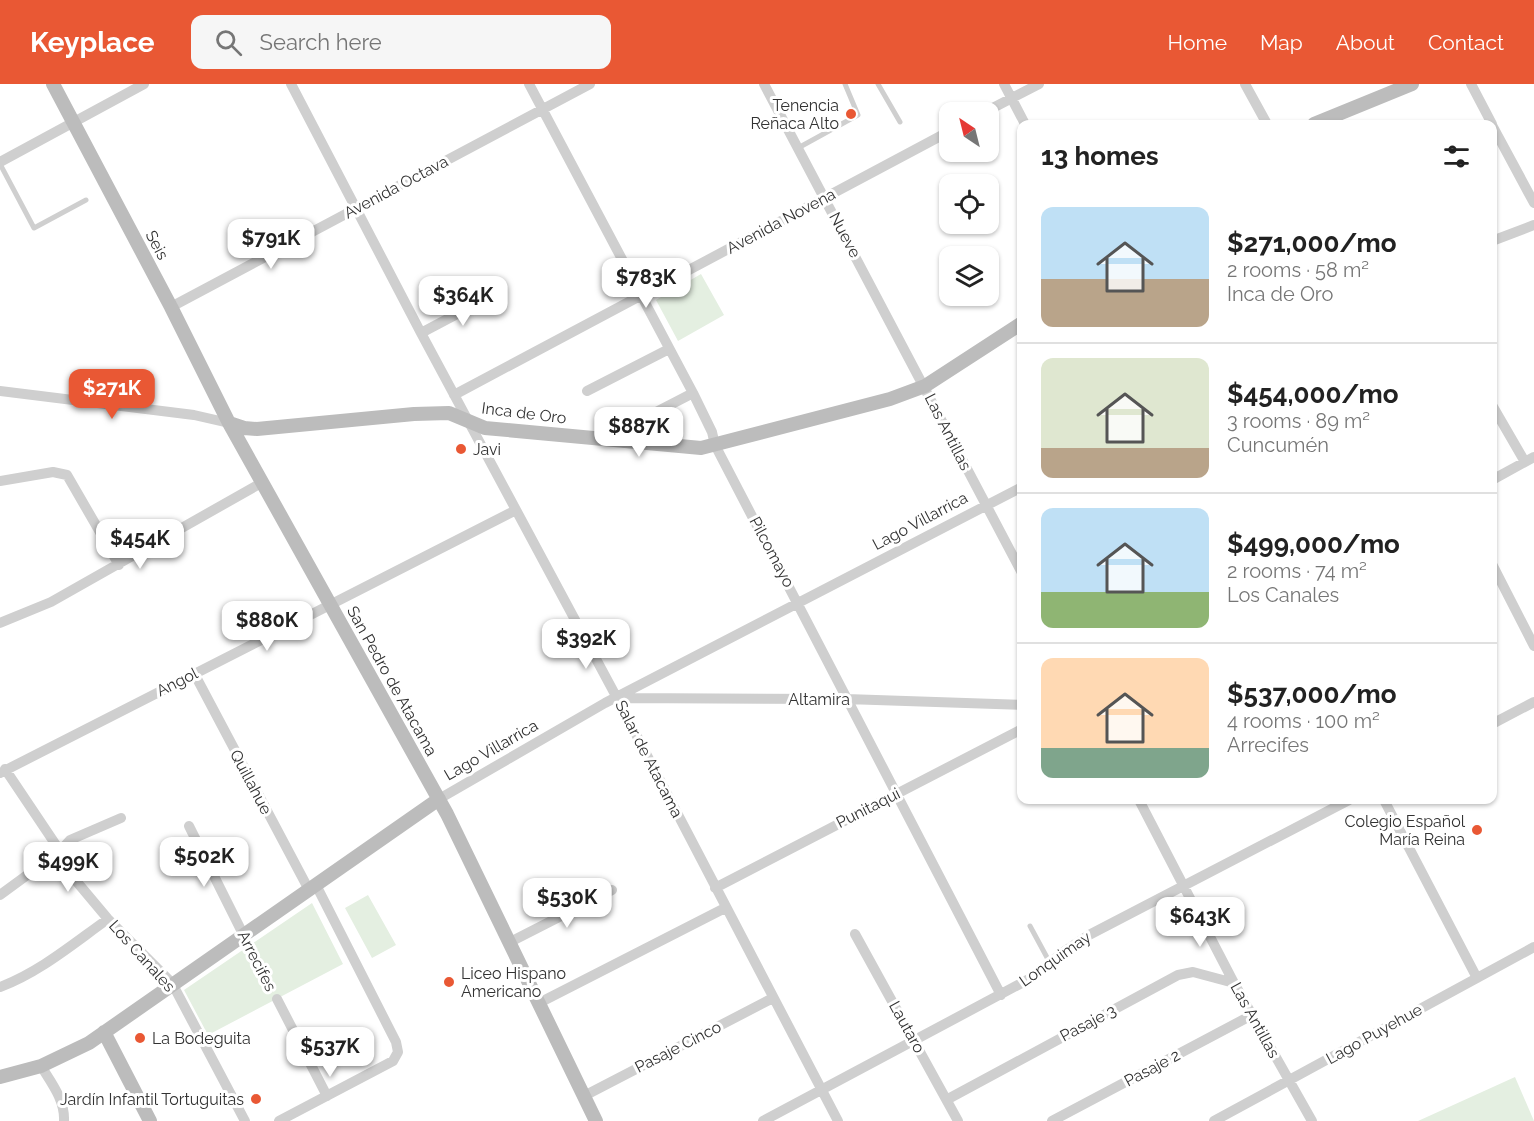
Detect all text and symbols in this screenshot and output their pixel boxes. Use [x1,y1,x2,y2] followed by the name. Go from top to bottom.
[191,15,611,69] search box
[30,26,155,59] text: Keyplace
[212,26,245,59] icon: search
[260,29,382,55] text: Search here
[1168,30,1227,55] text: Home
[1260,30,1303,55] text: Map
[1336,30,1395,55] text: About
[1428,30,1504,55] text: Contact
[750,96,839,133] place label: Tenencia Reñaca Alto
[939,102,999,162] north arrow
[939,102,999,306] map controls
[844,107,858,121] marker: Tenencia Reñaca Alto
[1440,140,1473,173] icon: filters
[1041,141,1159,171] text: 13 homes
[341,152,451,222] street label: Avenida Octava
[939,174,999,234] button: locate
[723,184,839,258] street label: Avenida Novena
[825,209,865,261] street label: Nueve
[229,219,313,270] pin: $791K
[242,226,300,250] text: $791K
[141,227,173,263] street label: Seis
[1227,228,1397,258] text: $271,000/mo
[1089,231,1161,303] icon: home
[939,246,999,306] button: layers
[604,258,688,309] pin: $783K
[1227,258,1369,282] text: 2 rooms · 58 m²
[616,265,676,289] text: $783K
[421,276,505,327] pin: $364K
[1227,282,1333,306] text: Inca de Oro
[433,283,493,307] text: $364K
[70,369,154,420] pin: $271K
[83,376,141,400] text: $271K
[1227,379,1399,409] text: $454,000/mo
[1089,382,1161,454] icon: home
[921,391,976,474] street label: Las Antillas
[481,398,567,428] street label: Inca de Oro
[597,407,681,458] pin: $887K
[1227,409,1370,433] text: 3 rooms · 89 m²
[608,414,670,438] text: $887K
[1227,433,1329,457] text: Cuncumén
[473,440,501,459] place label: Javi
[454,442,468,456] marker: Javi
[869,488,971,554] street label: Lago Villarrica
[746,514,798,590] street label: Pilcomayo
[98,519,182,570] pin: $454K
[110,526,170,550] text: $454K
[1227,529,1400,559] text: $499,000/mo
[1089,532,1161,604] icon: home
[1227,559,1367,583] text: 2 rooms · 74 m²
[1227,583,1339,607] text: Los Canales
[225,601,309,652] pin: $880K
[343,603,441,759] street label: San Pedro de Atacama
[236,608,298,632] text: $880K
[544,619,628,670] pin: $392K
[556,626,616,650] text: $392K
[153,663,201,700] street label: Angol
[1227,679,1396,709] text: $537,000/mo
[1089,682,1161,754] icon: home
[788,690,850,709] street label: Altamira
[611,697,687,821] street label: Salar de Atacama
[1227,709,1380,733] text: 4 rooms · 100 m²
[441,716,541,784] street label: Lago Villarrica
[1227,733,1309,757] text: Arrecifes
[226,746,276,818] street label: Quillahue
[833,784,903,832] street label: Punitaqui
[1345,812,1466,849] place label: Colegio Español María Reina
[1470,823,1484,837] marker: Colegio Español María Reina
[162,837,246,888] pin: $502K
[26,842,110,893] pin: $499K
[174,844,234,868] text: $502K
[37,849,99,873] text: $499K
[525,878,609,929] pin: $530K
[537,885,597,909] text: $530K
[1158,897,1242,948] pin: $643K
[1170,904,1230,928] text: $643K
[105,916,179,996] street label: Los Canales
[234,927,280,995] street label: Arrecifes
[1016,927,1095,991] street label: Lonquimay
[461,964,566,1001] place label: Liceo Hispano Americano
[442,975,456,989] marker: Liceo Hispano Americano
[1226,979,1284,1061] street label: Las Antillas
[885,998,929,1056] street label: Lautaro
[1057,1000,1119,1046] street label: Pasaje 3
[1323,1000,1425,1068] street label: Lago Puyehue
[632,1017,724,1077] street label: Pasaje Cinco
[288,1027,372,1078] pin: $537K
[152,1029,251,1048] place label: La Bodeguita
[133,1031,147,1045] marker: La Bodeguita
[300,1034,360,1058] text: $537K
[1121,1045,1183,1091] street label: Pasaje 2
[60,1090,244,1109] place label: Jardín Infantil Tortuguitas
[249,1092,263,1106] marker: Jardín Infantil Tortuguitas

